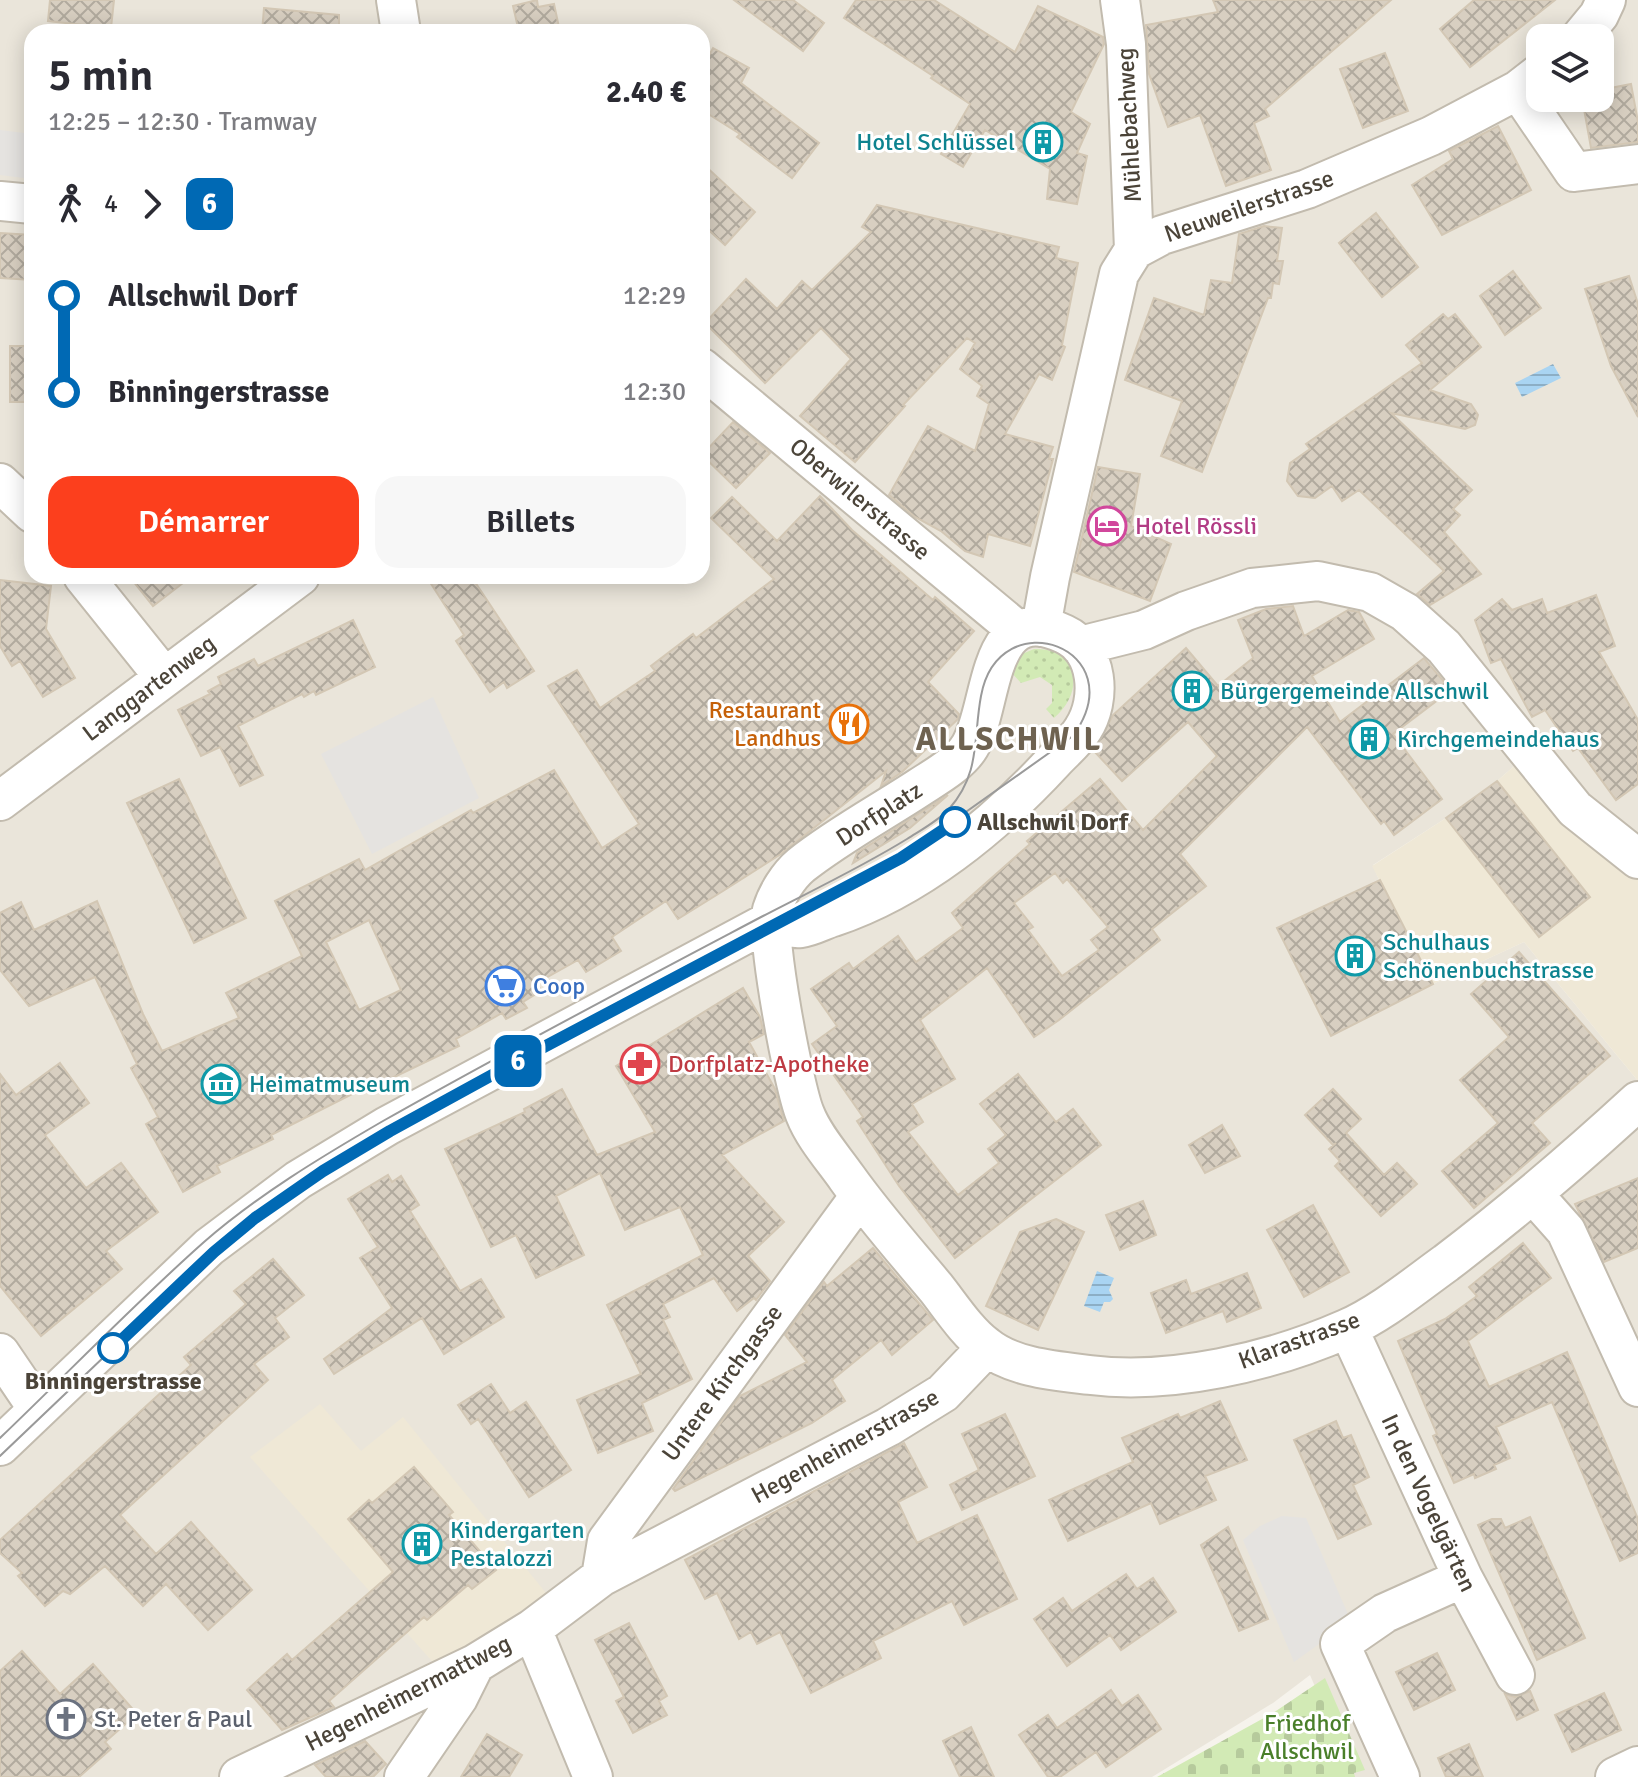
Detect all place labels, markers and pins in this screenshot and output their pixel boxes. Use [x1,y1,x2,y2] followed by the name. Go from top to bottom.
[1022,121,1064,163] building icon: Hotel Schlüssel
[856,127,1015,157] place label: Hotel Schlüssel
[1086,505,1128,547] hotel icon: Hotel Rössli
[1135,511,1257,541] place label: Hotel Rössli
[1171,670,1213,712] building icon: Bürgergemeinde Allschwil
[1220,676,1489,706] place label: Bürgergemeinde Allschwil
[708,695,821,753] place label: Restaurant Landhus
[828,703,870,745] restaurant icon: Restaurant Landhus
[1348,718,1390,760] building icon: Kirchgemeindehaus
[1397,724,1600,754] place label: Kirchgemeindehaus
[940,807,970,837] marker: Allschwil Dorf
[977,807,1129,837] place label: Allschwil Dorf
[1383,927,1594,985] place label: Schulhaus Schönenbuchstrasse
[1334,935,1376,977] building icon: Schulhaus Schönenbuchstrasse
[484,965,526,1007] supermarket icon: Coop
[533,971,585,1001] place label: Coop
[619,1043,661,1085] pharmacy icon: Dorfplatz-Apotheke
[668,1049,870,1079] place label: Dorfplatz-Apotheke
[200,1063,242,1105] museum icon: Heimatmuseum
[249,1069,410,1099] place label: Heimatmuseum
[98,1333,128,1363] marker: Binningerstrasse
[24,1366,202,1396] place label: Binningerstrasse
[450,1515,585,1573] place label: Kindergarten Pestalozzi
[401,1523,443,1565] building icon: Kindergarten Pestalozzi
[45,1698,87,1740] church icon: St. Peter & Paul
[94,1704,252,1734] place label: St. Peter & Paul

